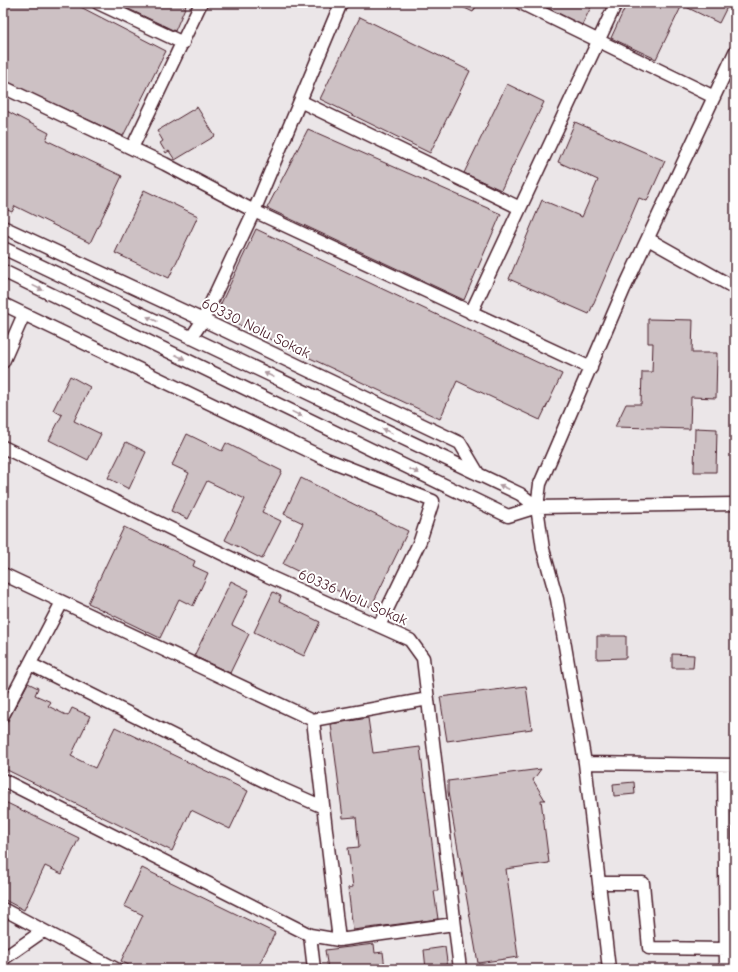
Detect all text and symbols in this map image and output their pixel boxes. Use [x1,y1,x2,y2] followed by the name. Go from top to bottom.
[32,285,44,291] one-way arrow
[199,294,314,362] street label: 60330 Nolu Sokak
[146,316,158,322] one-way arrow
[174,354,186,360] one-way arrow
[264,372,275,378] one-way arrow
[291,411,303,417] one-way arrow
[381,428,392,434] one-way arrow
[408,468,420,474] one-way arrow
[498,484,510,490] one-way arrow
[296,565,411,629] street label: 60336 Nolu Sokak

